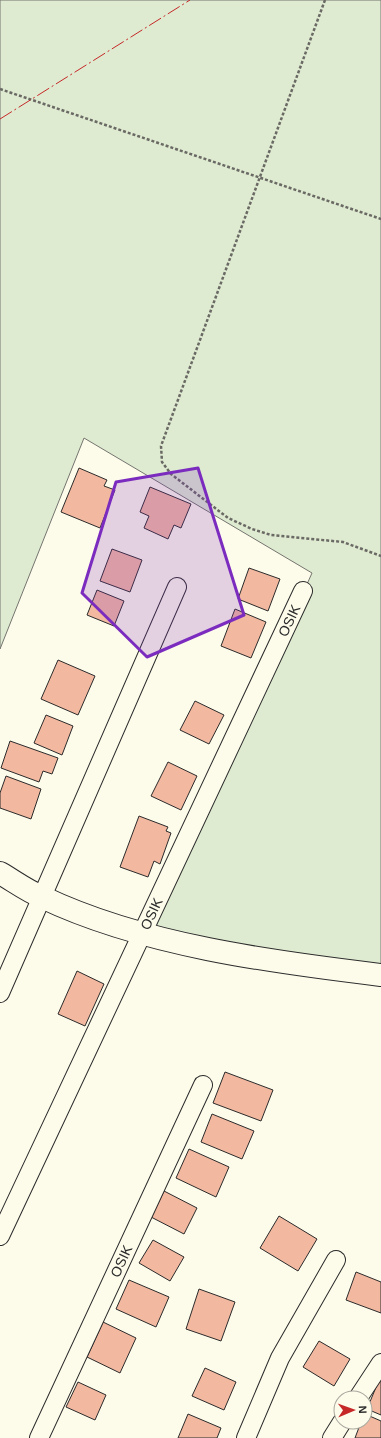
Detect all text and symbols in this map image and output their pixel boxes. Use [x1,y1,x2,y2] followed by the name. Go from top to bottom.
[275,601,304,639] street label: OSIK
[137,895,166,932] street label: OSIK
[107,1242,136,1280] street label: OSIK
[333,1390,373,1430] north arrow
[357,1405,369,1414] text: N

